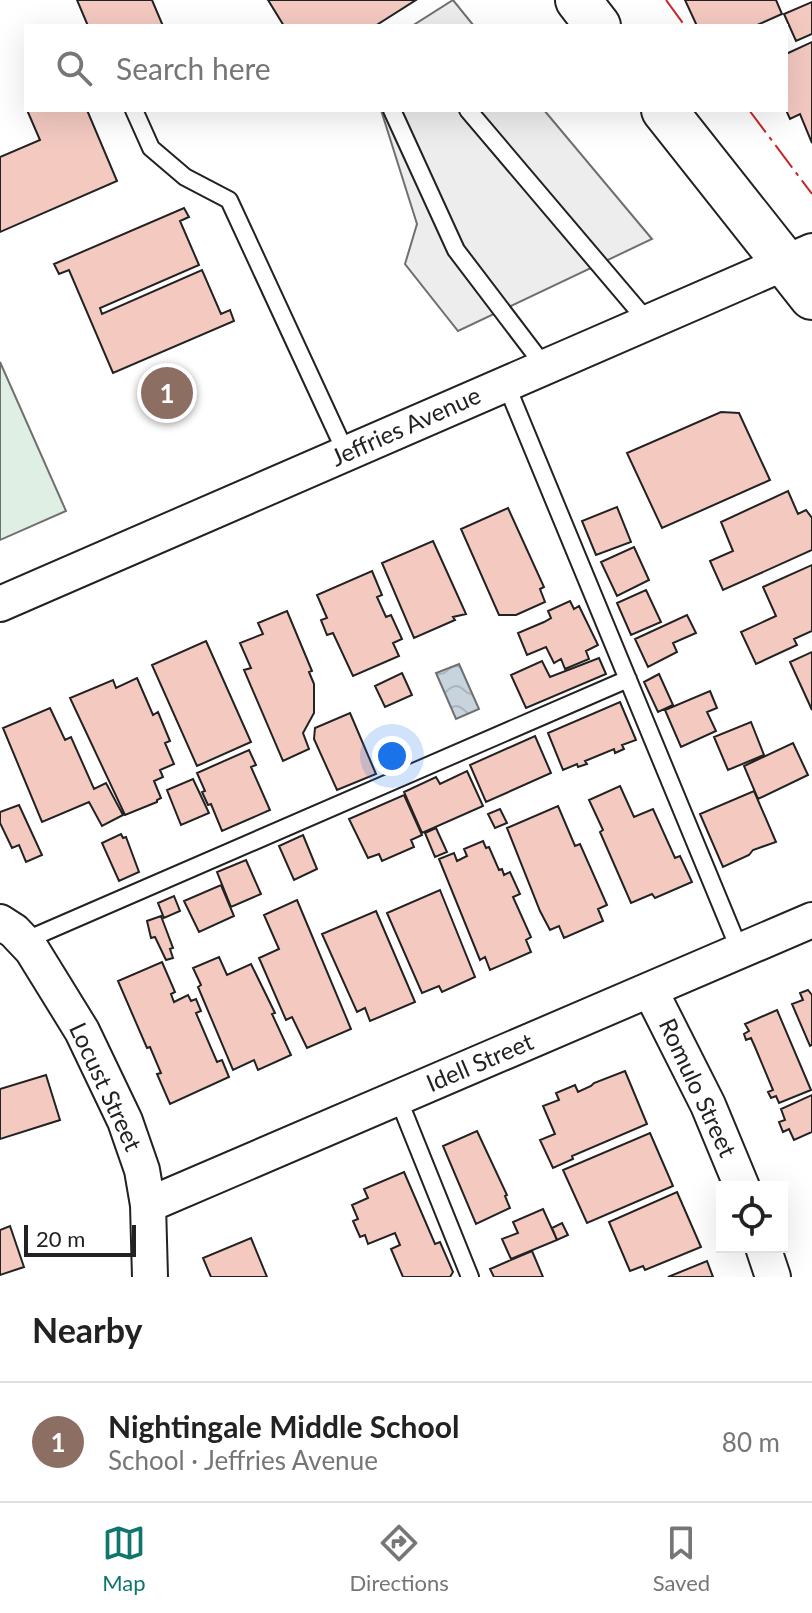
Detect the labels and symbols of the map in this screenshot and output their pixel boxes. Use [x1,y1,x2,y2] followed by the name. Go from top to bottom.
[141,363,193,423] pin: 1
[326,380,485,472] street label: Jeffries Avenue
[372,736,412,776] your location
[654,1013,743,1162] street label: Romulo Street
[64,1018,149,1155] street label: Locust Street
[422,1026,538,1097] street label: Idell Street
[24,1221,136,1257] scale bar

